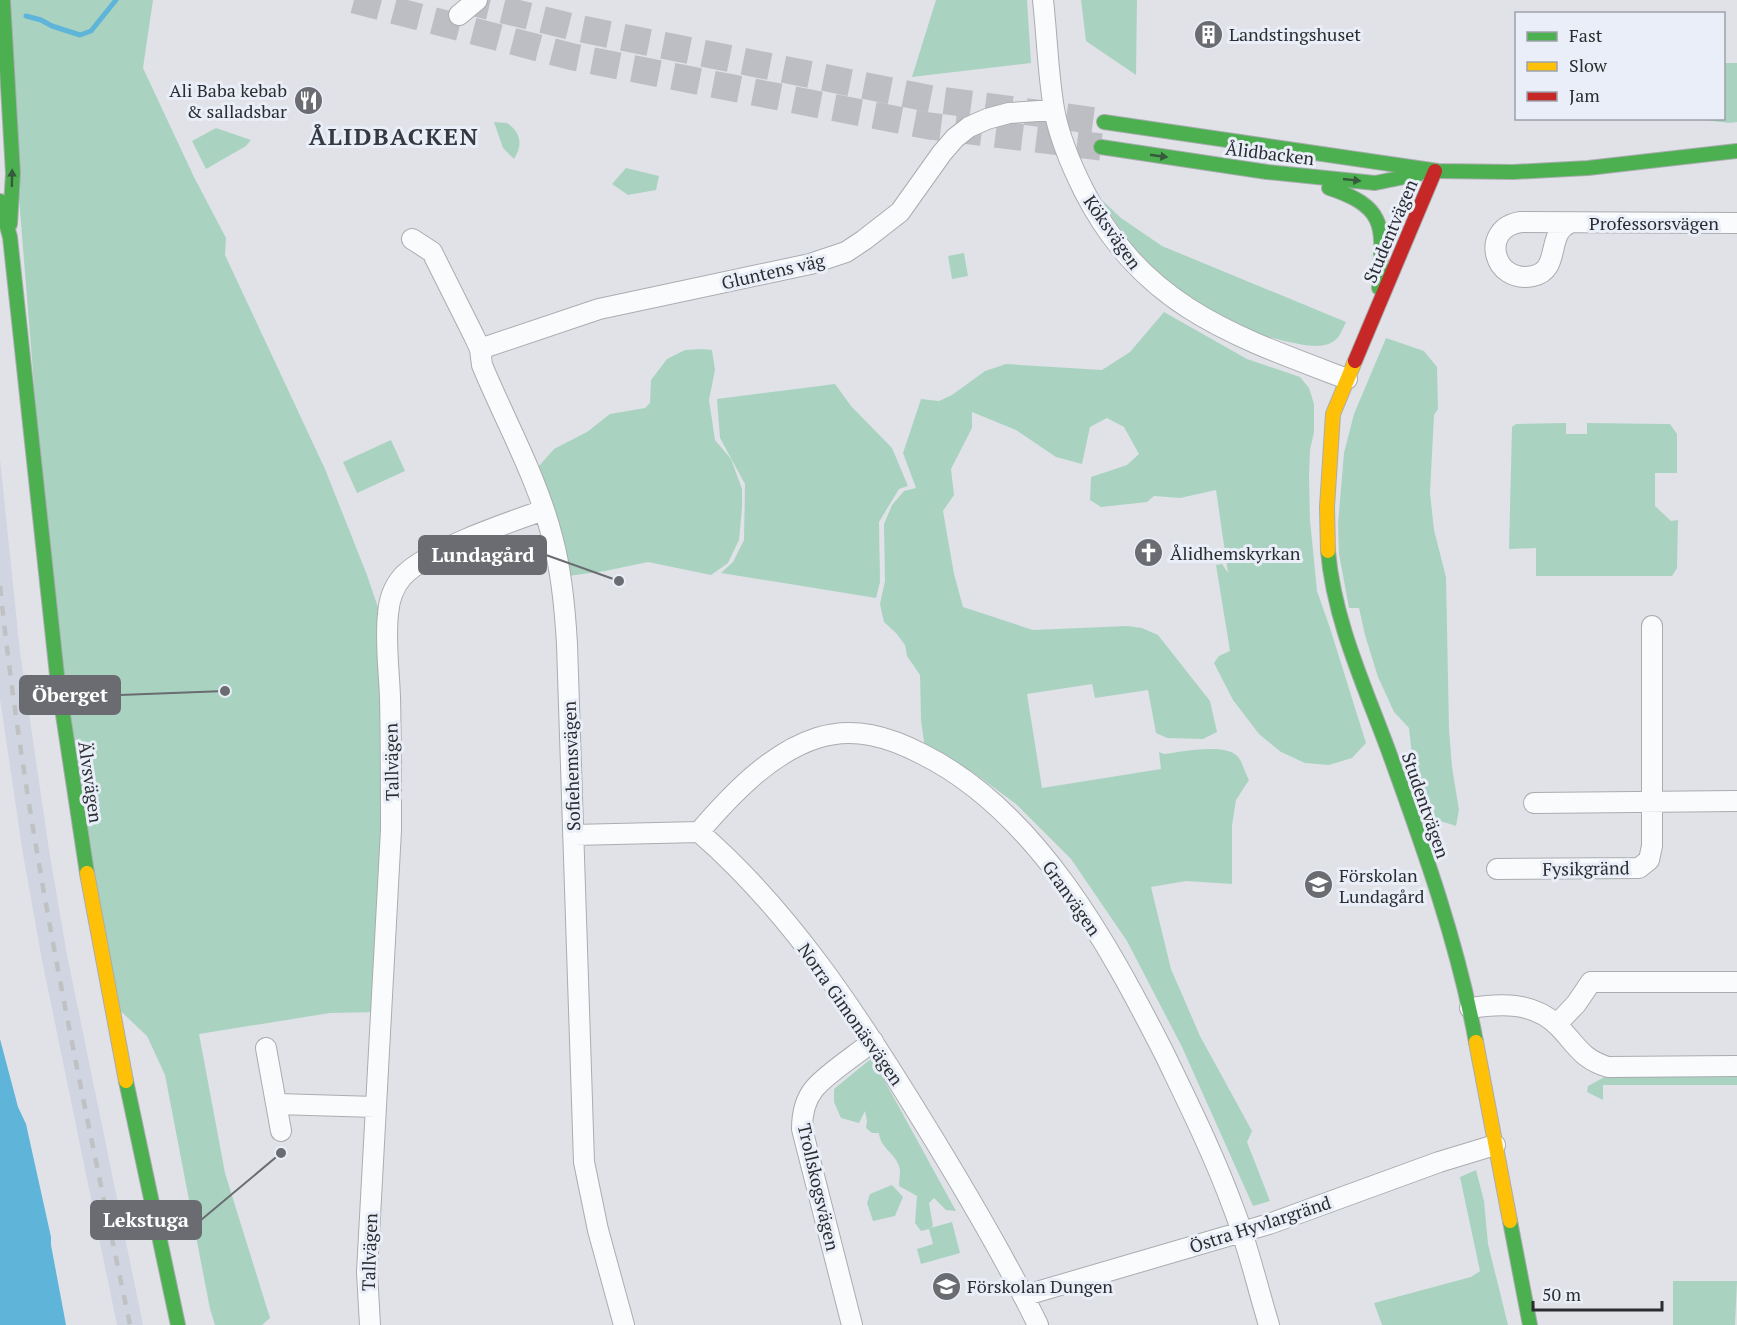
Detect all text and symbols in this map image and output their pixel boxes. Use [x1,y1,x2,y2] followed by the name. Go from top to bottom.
[1515,12,1725,120] legend
[1192,18,1224,50] building icon: Landstingshuset
[1229,22,1361,46] place label: Landstingshuset
[1569,23,1603,47] text: Fast
[1569,53,1608,77] text: Slow
[169,78,287,123] place label: Ali Baba kebab & salladsbar
[1569,83,1600,107] text: Jam
[292,84,324,116] restaurant icon: Ali Baba kebab & salladsbar
[309,120,479,152] district label: ÅLIDBACKEN
[1224,136,1316,170] street label: Ålidbacken
[1149,151,1168,160] one-way arrow
[7,169,17,188] one-way arrow
[1343,175,1362,185] one-way arrow
[1357,175,1423,287] street label: Studentvägen
[1079,190,1147,274] street label: Köksvägen
[1589,211,1719,235] street label: Professorsvägen
[719,247,827,295] street label: Gluntens väg
[419,536,546,574] callout: Lundagård
[1133,537,1165,569] church icon: Ålidhemskyrkan
[431,541,535,568] text: Lundagård
[1170,541,1301,565] place label: Ålidhemskyrkan
[20,676,120,714] callout: Öberget
[32,681,108,708] text: Öberget
[557,700,585,831] street label: Sofiehemsvägen
[378,723,404,801] street label: Tallvägen
[73,740,109,825] street label: Älvsvägen
[1397,749,1455,861] street label: Studentvägen
[1542,855,1630,881] street label: Fysikgränd
[1037,856,1107,941] street label: Granvägen
[1339,863,1424,908] place label: Förskolan Lundagård
[1302,869,1334,901] school or university icon: Förskolan Lundagård
[793,938,909,1090] street label: Norra Gimonäsvägen
[793,1121,845,1253] street label: Trollskogsvägen
[1186,1190,1334,1258] street label: Östra Hyvlargränd
[91,1201,201,1239] callout: Lekstuga
[103,1206,189,1233] text: Lekstuga
[356,1212,382,1291] street label: Tallvägen
[930,1270,962,1302] school or university icon: Förskolan Dungen
[967,1274,1113,1298] place label: Förskolan Dungen
[1533,1274,1662,1312] scale bar
[1542,1282,1582,1306] text: 50 m

